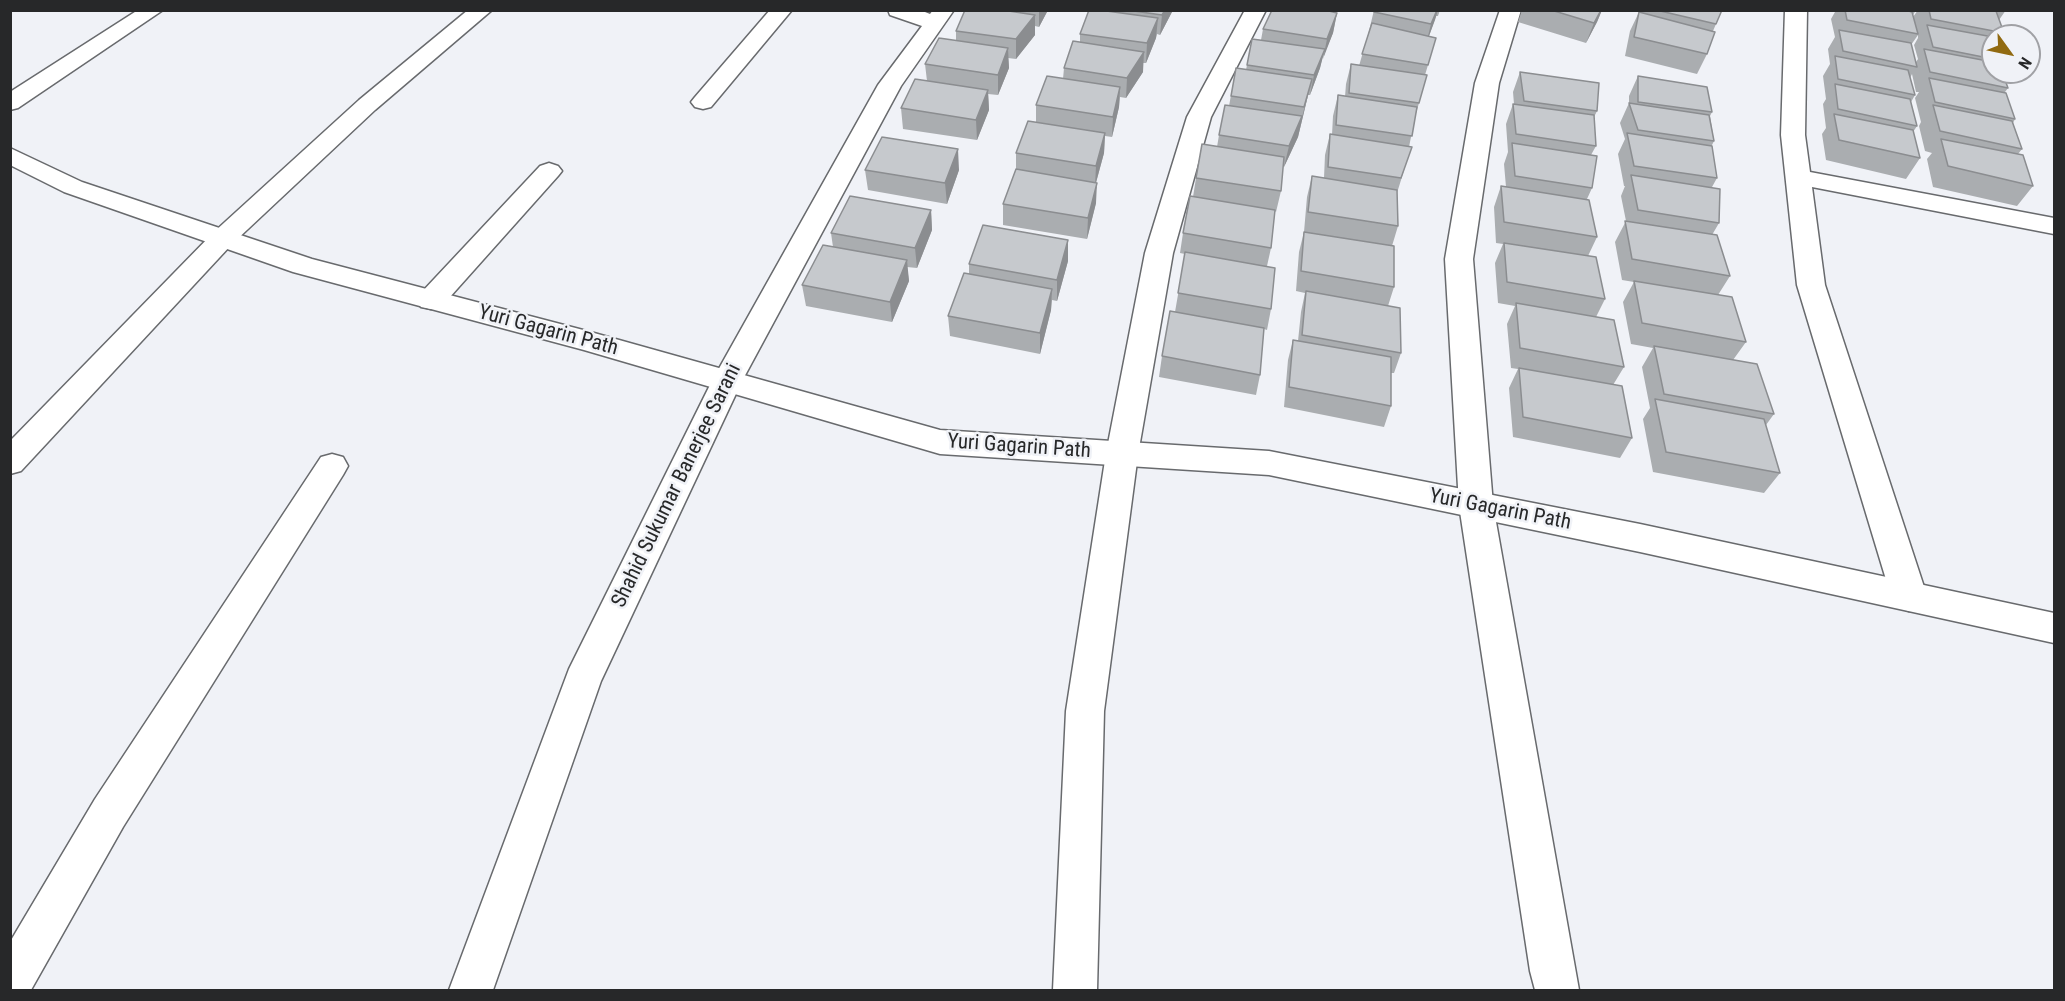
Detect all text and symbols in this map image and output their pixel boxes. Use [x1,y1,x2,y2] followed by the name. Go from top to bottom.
[1981,24,2041,84] north arrow
[2014,54,2035,72] text: N
[475,300,621,362] street label: Yuri Gagarin Path
[607,360,747,612] street label: Shahid Sukumar Banerjee Sarani
[946,429,1092,465] street label: Yuri Gagarin Path
[1427,484,1573,536] street label: Yuri Gagarin Path

